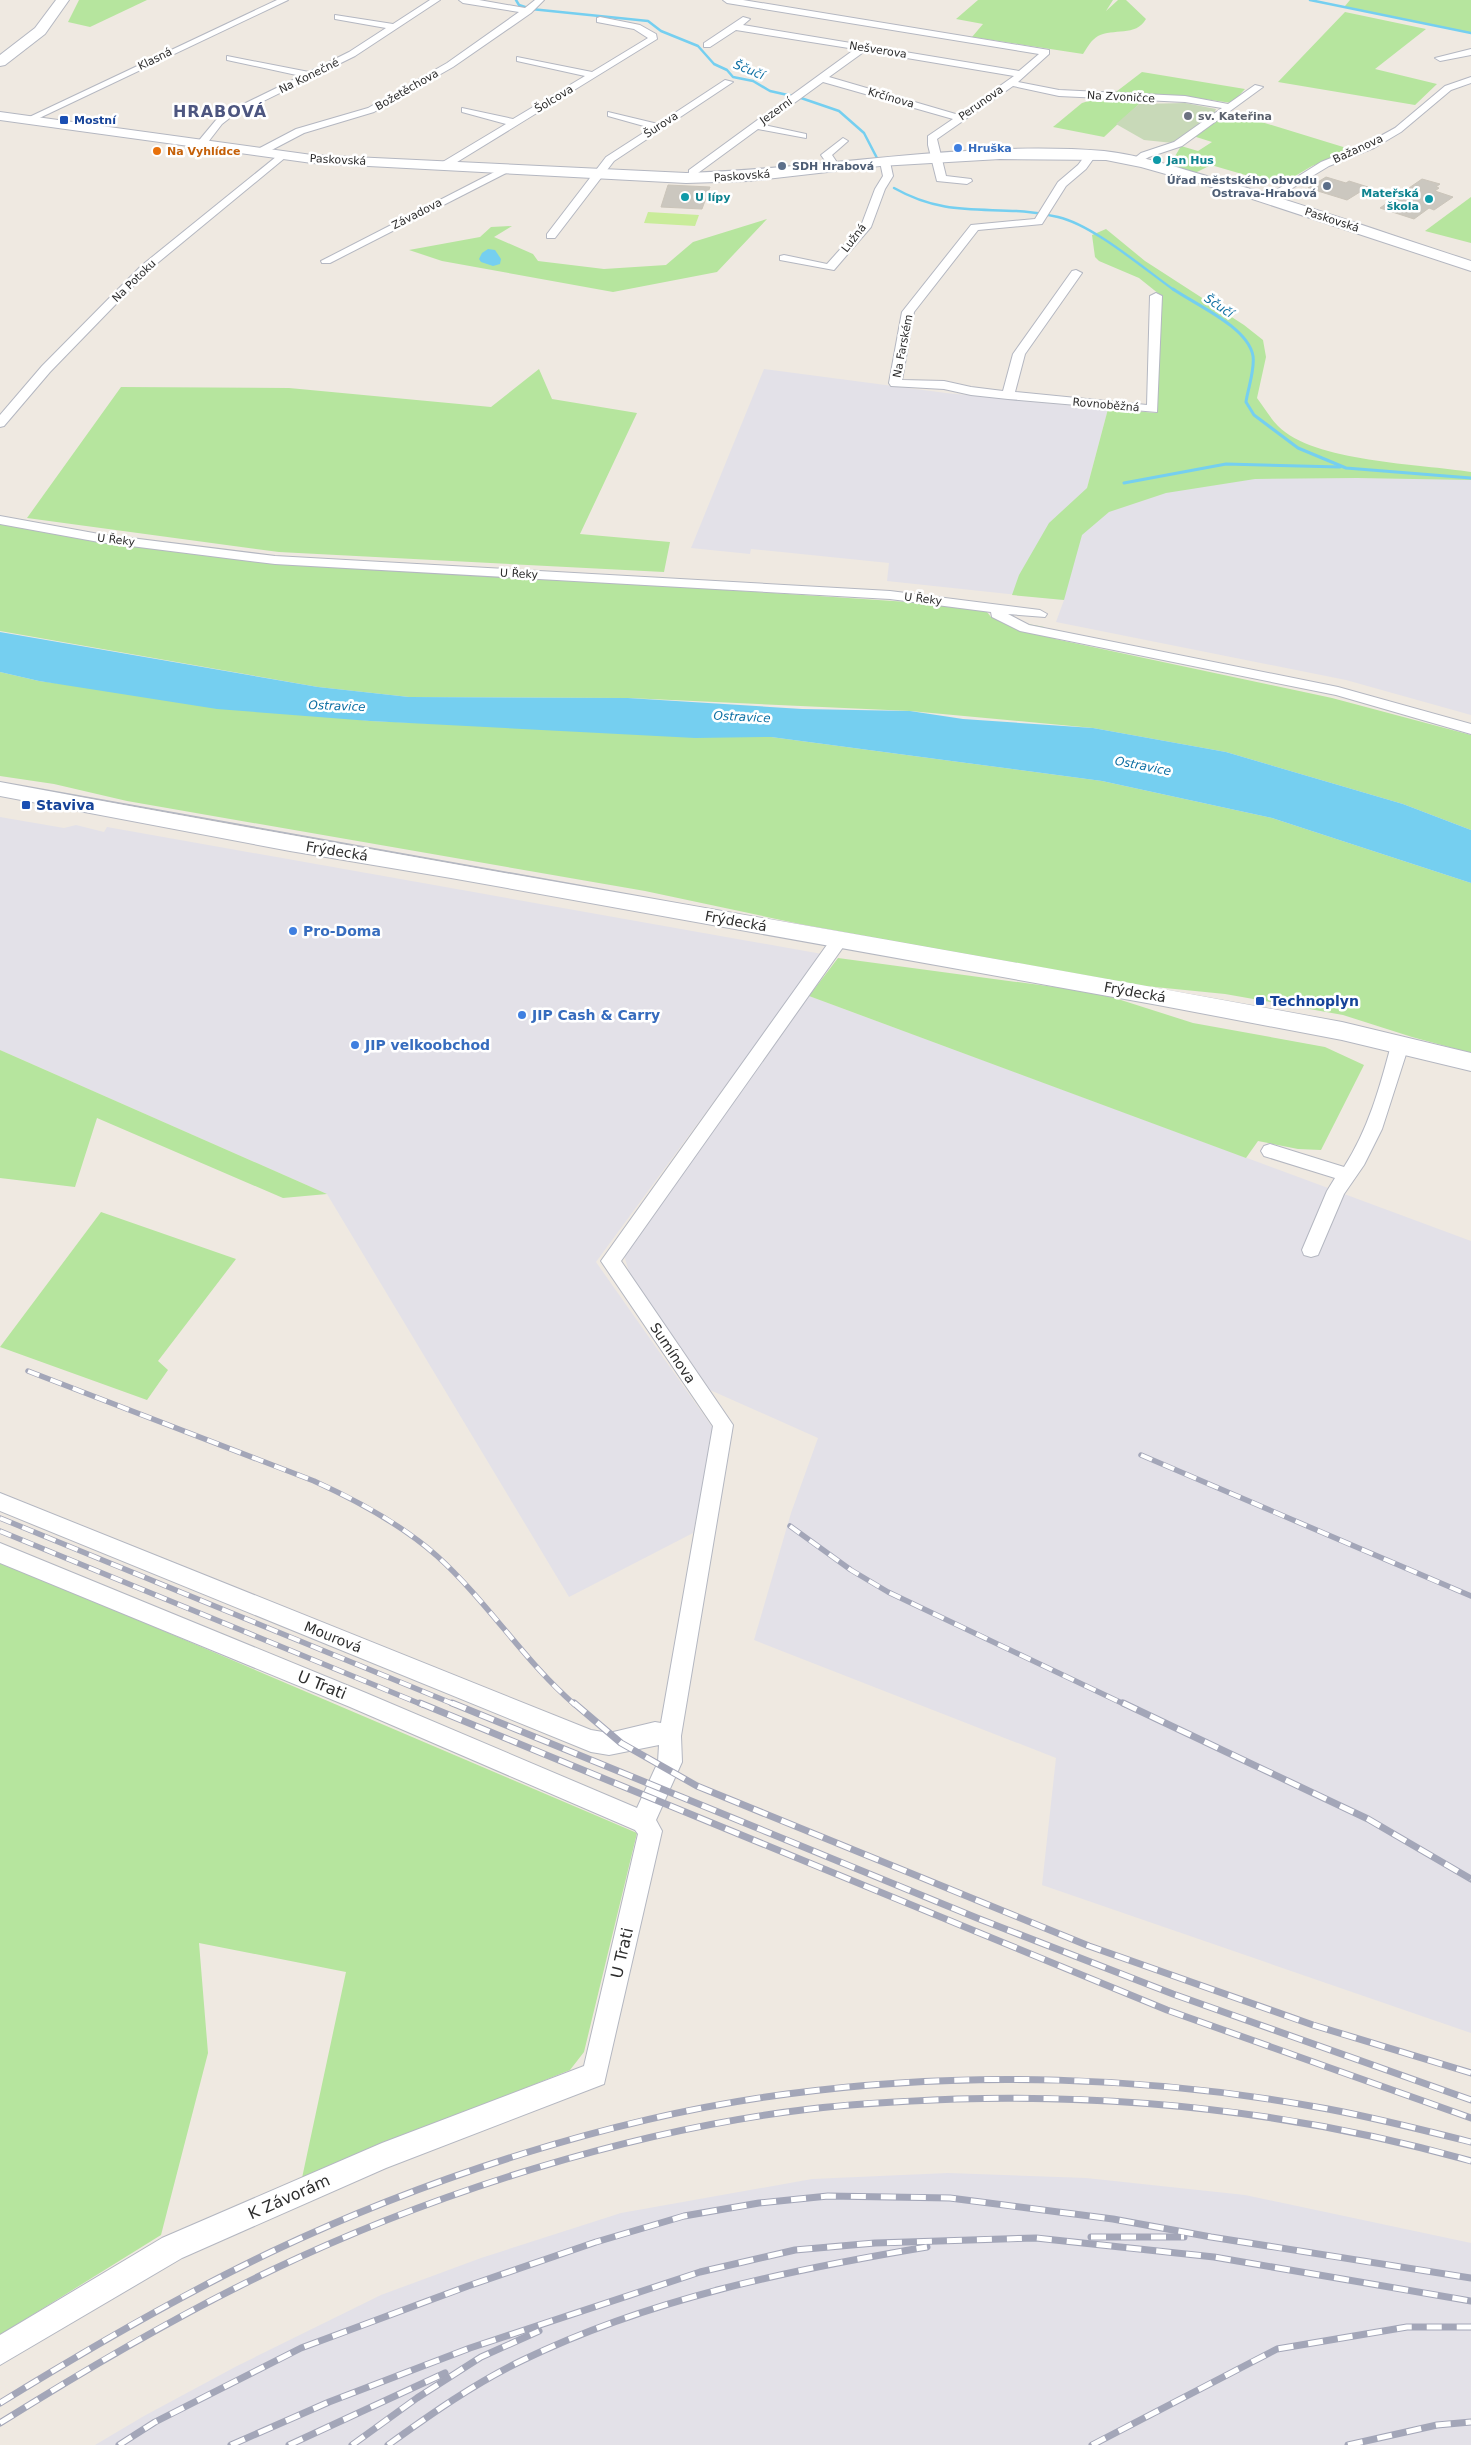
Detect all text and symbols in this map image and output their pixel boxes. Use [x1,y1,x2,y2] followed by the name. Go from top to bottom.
[848,39,908,61] street label: Nešverova
[136,45,174,73] street label: Klasná
[277,56,341,96] street label: Na Konečné
[732,57,768,83] water label: Ščučí
[373,67,441,113] street label: Božetěchova
[532,82,576,116] street label: Šolcova
[956,83,1006,123] street label: Perunova
[866,85,916,111] street label: Krčínova
[1087,89,1156,105] street label: Na Zvoničce
[756,94,796,128] street label: Jezerní
[173,102,267,121] district label: HRABOVÁ
[641,109,681,141] street label: Šurova
[1182,110,1194,122] marker: sv. Kateřina
[1198,110,1272,123] place label: sv. Kateřina
[58,114,70,126] marker: Mostní
[74,114,117,127] place label: Mostní
[1331,132,1385,166] street label: Bažanova
[952,142,964,154] marker: Hruška
[968,142,1012,155] place label: Hruška
[151,145,163,157] marker: Na Vyhlídce
[167,145,240,158] place label: Na Vyhlídce
[309,152,367,168] street label: Paskovská
[1151,154,1163,166] marker: Jan Hus
[1166,154,1214,167] place label: Jan Hus
[776,160,788,172] marker: SDH Hrabová
[792,160,874,173] place label: SDH Hrabová
[713,168,771,184] street label: Paskovská
[1167,174,1317,200] place label: Úřad městského obvodu Ostrava-Hrabová
[1321,180,1333,192] marker: Úřad městského obvodu Ostrava-Hrabová
[1361,187,1419,213] place label: Mateřská škola
[679,191,691,203] marker: U lípy
[695,191,730,204] place label: U lípy
[1423,193,1435,205] marker: Mateřská škola
[390,196,444,232] street label: Závadova
[1303,205,1361,235] street label: Paskovská
[839,221,869,255] street label: Lužná
[110,257,158,305] street label: Na Potoku
[1202,290,1238,322] water label: Ščučí
[890,313,916,379] street label: Na Farském
[1072,396,1140,414] street label: Rovnoběžná
[96,531,136,549] street label: U Řeky
[500,567,539,582] street label: U Řeky
[903,590,943,608] street label: U Řeky
[308,698,366,714] water label: Ostravice
[713,709,771,725] water label: Ostravice
[1114,754,1172,778] water label: Ostravice
[36,797,95,813] place label: Staviva
[20,799,32,811] marker: Staviva
[305,838,369,864] street label: Frýdecká
[704,908,768,934] street label: Frýdecká
[303,923,381,939] place label: Pro-Doma
[287,925,299,937] marker: Pro-Doma
[1103,979,1167,1005] street label: Frýdecká
[1270,993,1359,1009] place label: Technoplyn
[1254,995,1266,1007] marker: Technoplyn
[531,1007,660,1023] place label: JIP Cash & Carry
[516,1009,528,1021] marker: JIP Cash & Carry
[364,1037,490,1053] place label: JIP velkoobchod
[349,1039,361,1051] marker: JIP velkoobchod
[647,1320,699,1386] street label: Sumínova
[302,1618,364,1656] street label: Mourová
[295,1667,349,1703] street label: U Trati
[607,1926,637,1980] street label: U Trati
[245,2171,333,2223] street label: K Závorám

